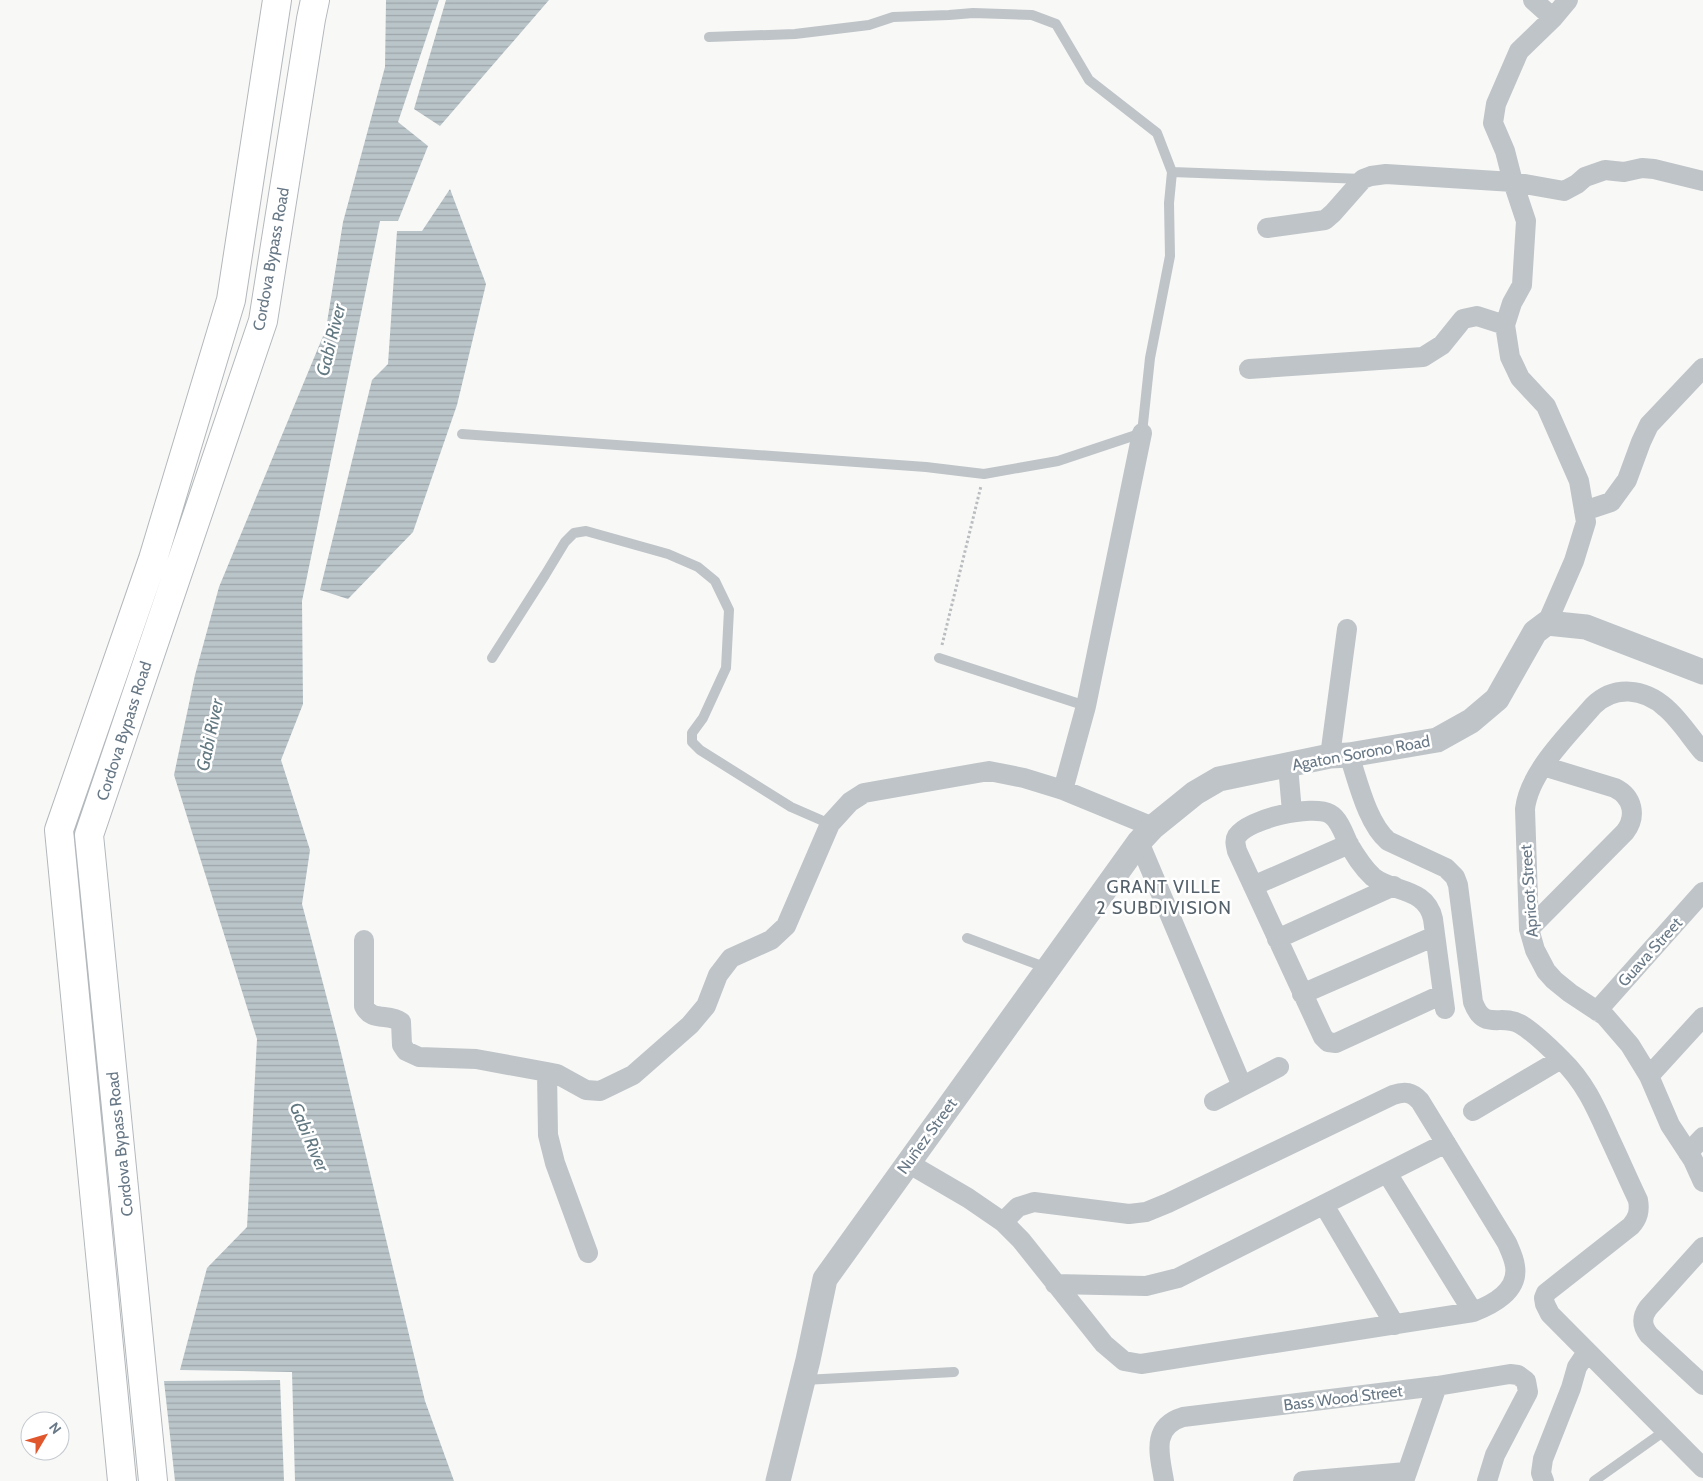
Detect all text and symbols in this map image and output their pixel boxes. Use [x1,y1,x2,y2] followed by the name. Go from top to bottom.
[249,186,293,332] street label: Cordova Bypass Road
[311,300,351,378] water label: Gabi River
[93,659,155,803] street label: Cordova Bypass Road
[192,695,229,773] water label: Gabi River
[1291,732,1431,774] street label: Agaton Sorono Road
[1516,843,1542,938] street label: Apricot Street
[1096,876,1232,919] district label: GRANT VILLE 2 SUBDIVISION
[1614,913,1686,991] street label: Guava Street
[103,1071,137,1217] street label: Cordova Bypass Road
[893,1094,961,1178] street label: Nuñez Street
[285,1099,334,1176] water label: Gabi River
[1282,1381,1404,1415] street label: Bass Wood Street
[20,1411,70,1461] north arrow
[45,1419,65,1437] text: N

